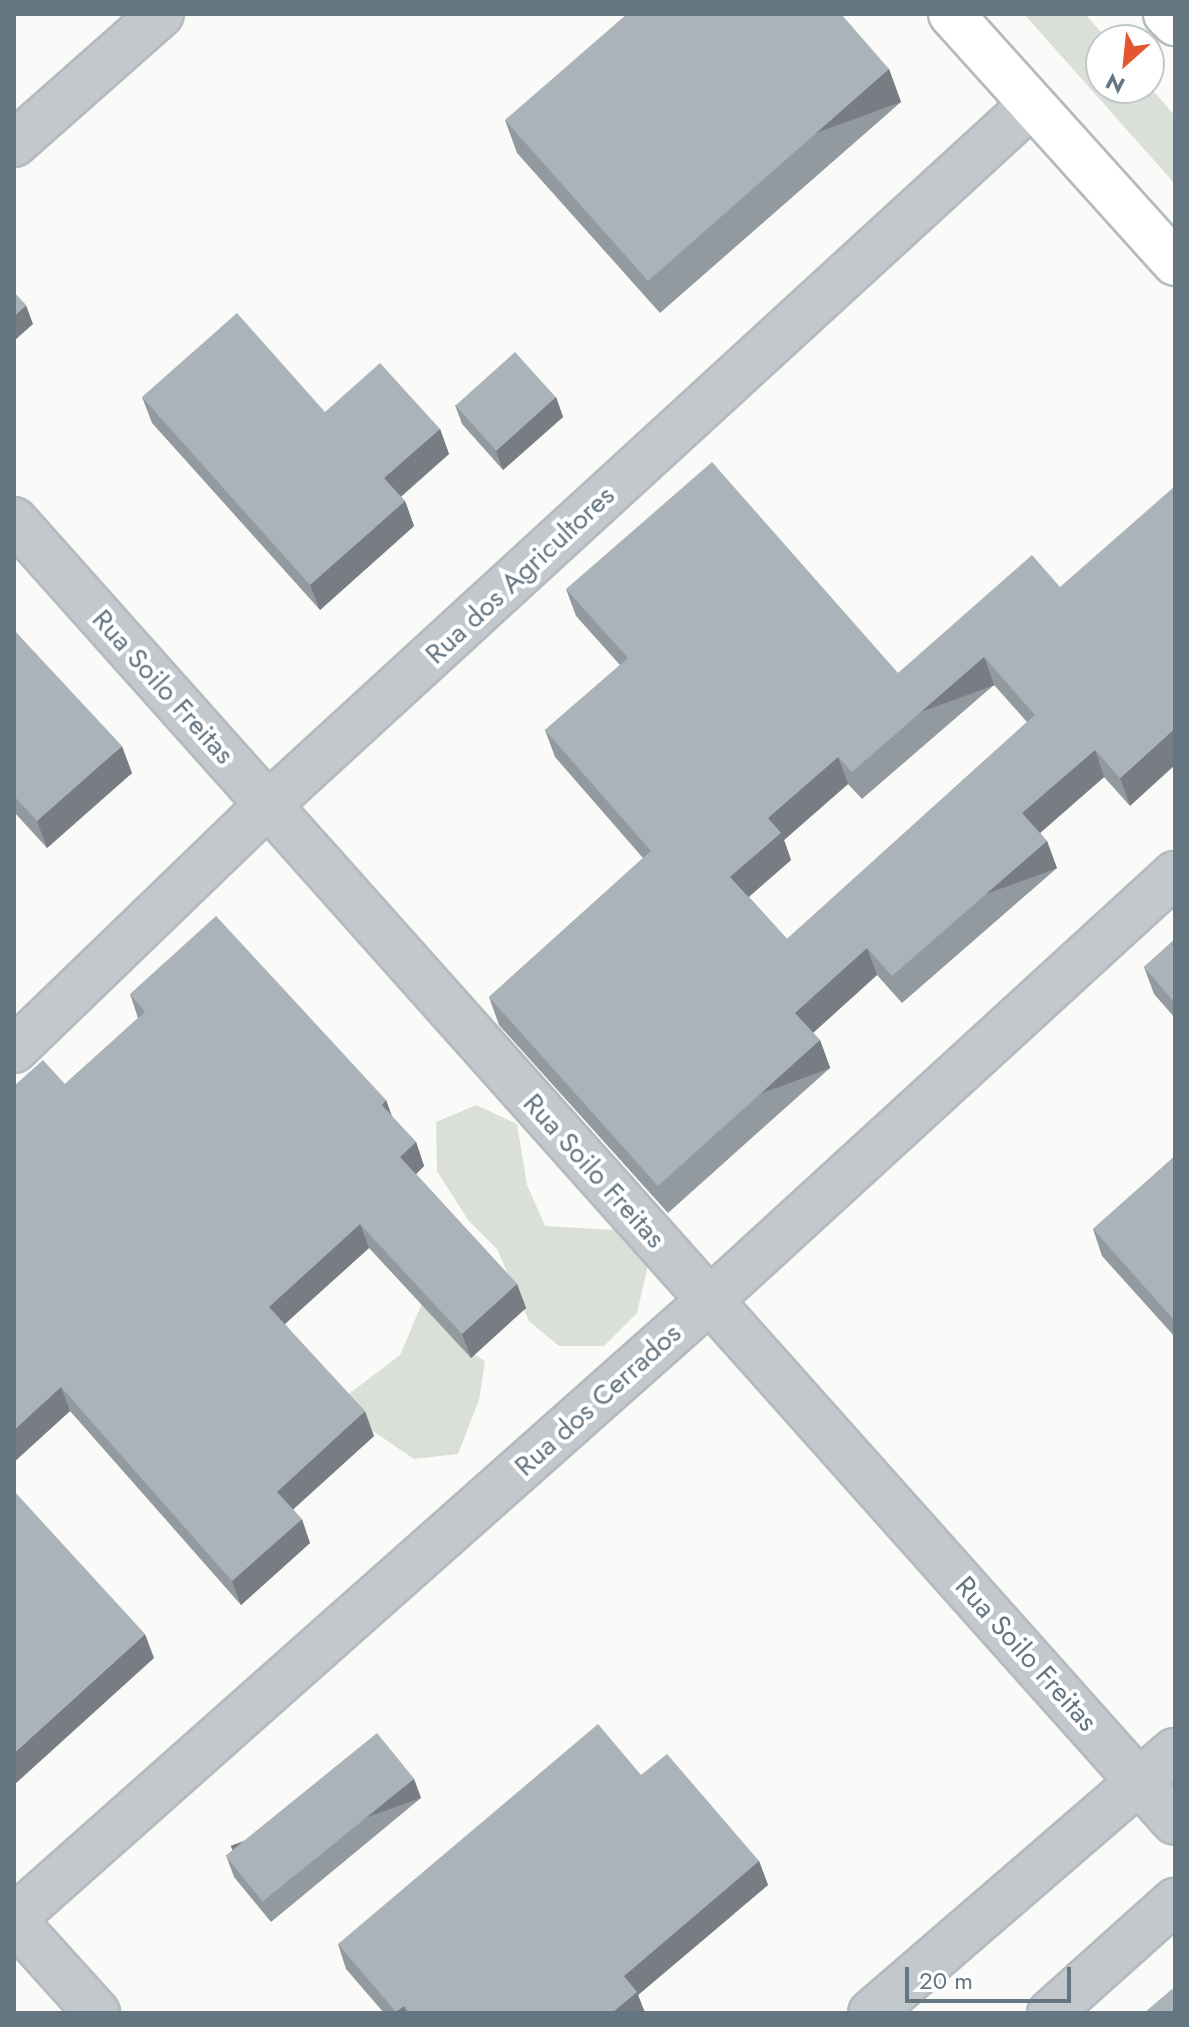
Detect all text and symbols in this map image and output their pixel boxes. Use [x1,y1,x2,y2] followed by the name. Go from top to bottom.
[1085,24,1165,104] north arrow
[1100,65,1130,102] text: N
[419,479,621,671] street label: Rua dos Agricultores
[85,603,241,771] street label: Rua Soilo Freitas
[516,1087,672,1255] street label: Rua Soilo Freitas
[508,1317,688,1483] street label: Rua dos Cerrados
[948,1570,1104,1738] street label: Rua Soilo Freitas
[909,1951,1075,2001] scale bar
[919,1963,973,1998] text: 20 m

